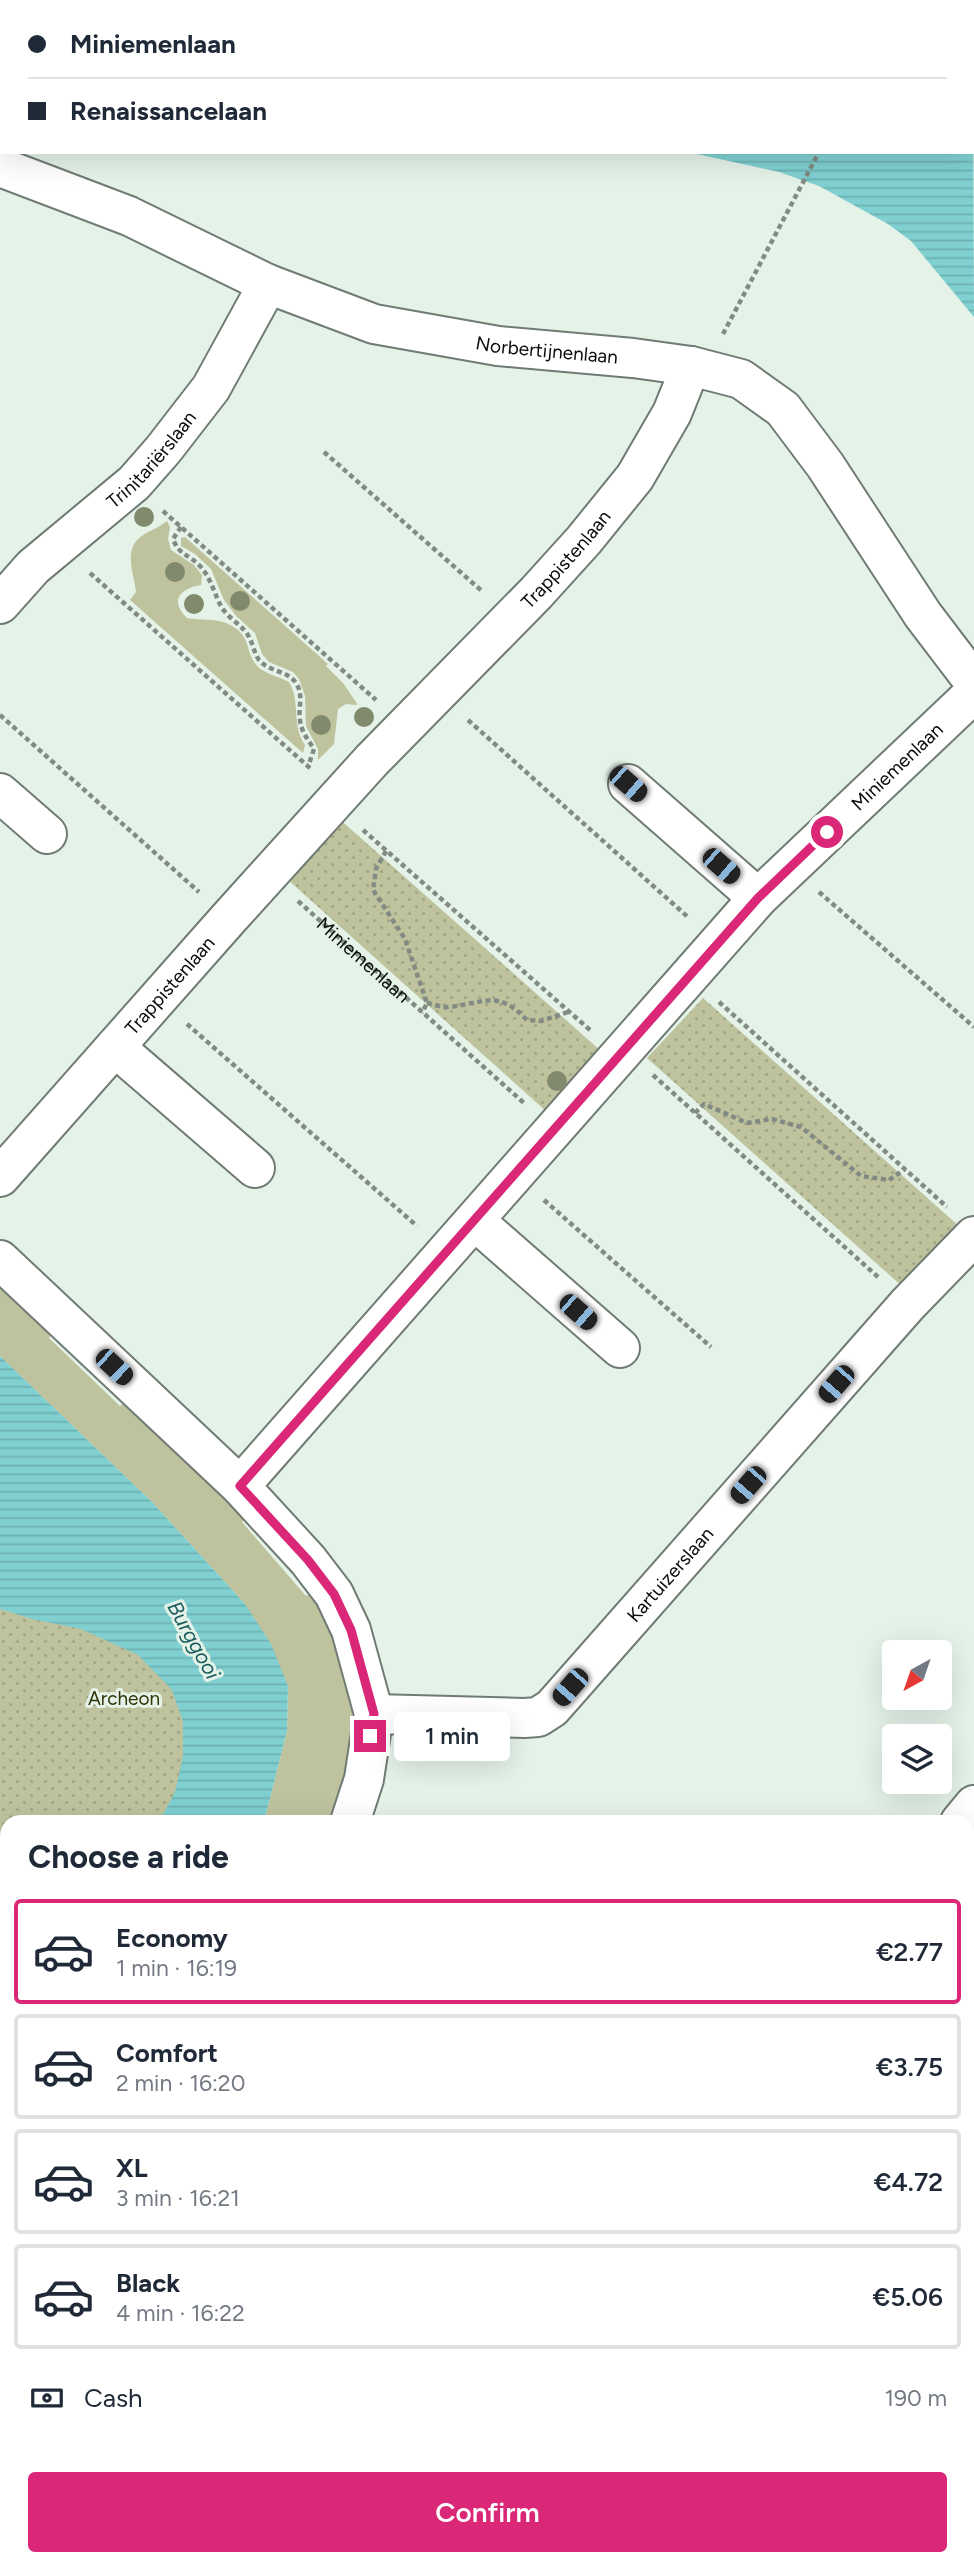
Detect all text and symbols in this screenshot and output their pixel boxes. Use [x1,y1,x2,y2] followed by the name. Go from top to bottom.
[70,28,236,60] text: Miniemenlaan
[70,95,267,127] text: Renaissancelaan
[474,331,619,368] street label: Norbertijnenlaan
[102,406,201,513] street label: Trinitariërslaan
[516,505,615,613] street label: Trappistenlaan
[846,718,947,815] street label: Miniemenlaan
[606,762,651,806] car
[811,816,843,848] route start
[699,844,744,888] car
[312,912,415,1007] street label: Miniemenlaan
[120,931,219,1039] street label: Trappistenlaan
[556,1290,601,1334] car
[92,1345,137,1389] car
[815,1361,858,1407] car
[727,1462,770,1508] car
[622,1522,718,1627] street label: Kartuizerslaan
[162,1597,226,1684] water label: Burggooi
[882,1640,952,1710] north arrow
[882,1640,952,1794] map controls
[549,1664,592,1710] car
[88,1687,160,1710] park label: Archeon
[394,1712,510,1760] callout: 1 min
[354,1720,386,1752] route end
[425,1722,479,1750] text: 1 min
[882,1724,952,1794] button: layers
[28,1838,229,1876] text: Choose a ride
[32,1920,95,1983] icon: car
[116,1922,228,1954] text: Economy
[876,1936,943,1968] text: €2.77
[116,1954,237,1982] text: 1 min · 16:19
[32,2035,95,2098] icon: car
[116,2037,218,2069] text: Comfort
[876,2051,943,2083] text: €3.75
[116,2069,245,2097] text: 2 min · 16:20
[32,2150,95,2213] icon: car
[116,2152,148,2184] text: XL
[874,2166,943,2198] text: €4.72
[116,2184,240,2212] text: 3 min · 16:21
[32,2265,95,2328] icon: car
[116,2267,180,2299] text: Black
[873,2281,943,2313] text: €5.06
[116,2299,245,2327] text: 4 min · 16:22
[28,2379,66,2417] icon: cash
[84,2382,143,2414] text: Cash
[884,2384,947,2412] text: 190 m
[28,2472,947,2552] button: Confirm

